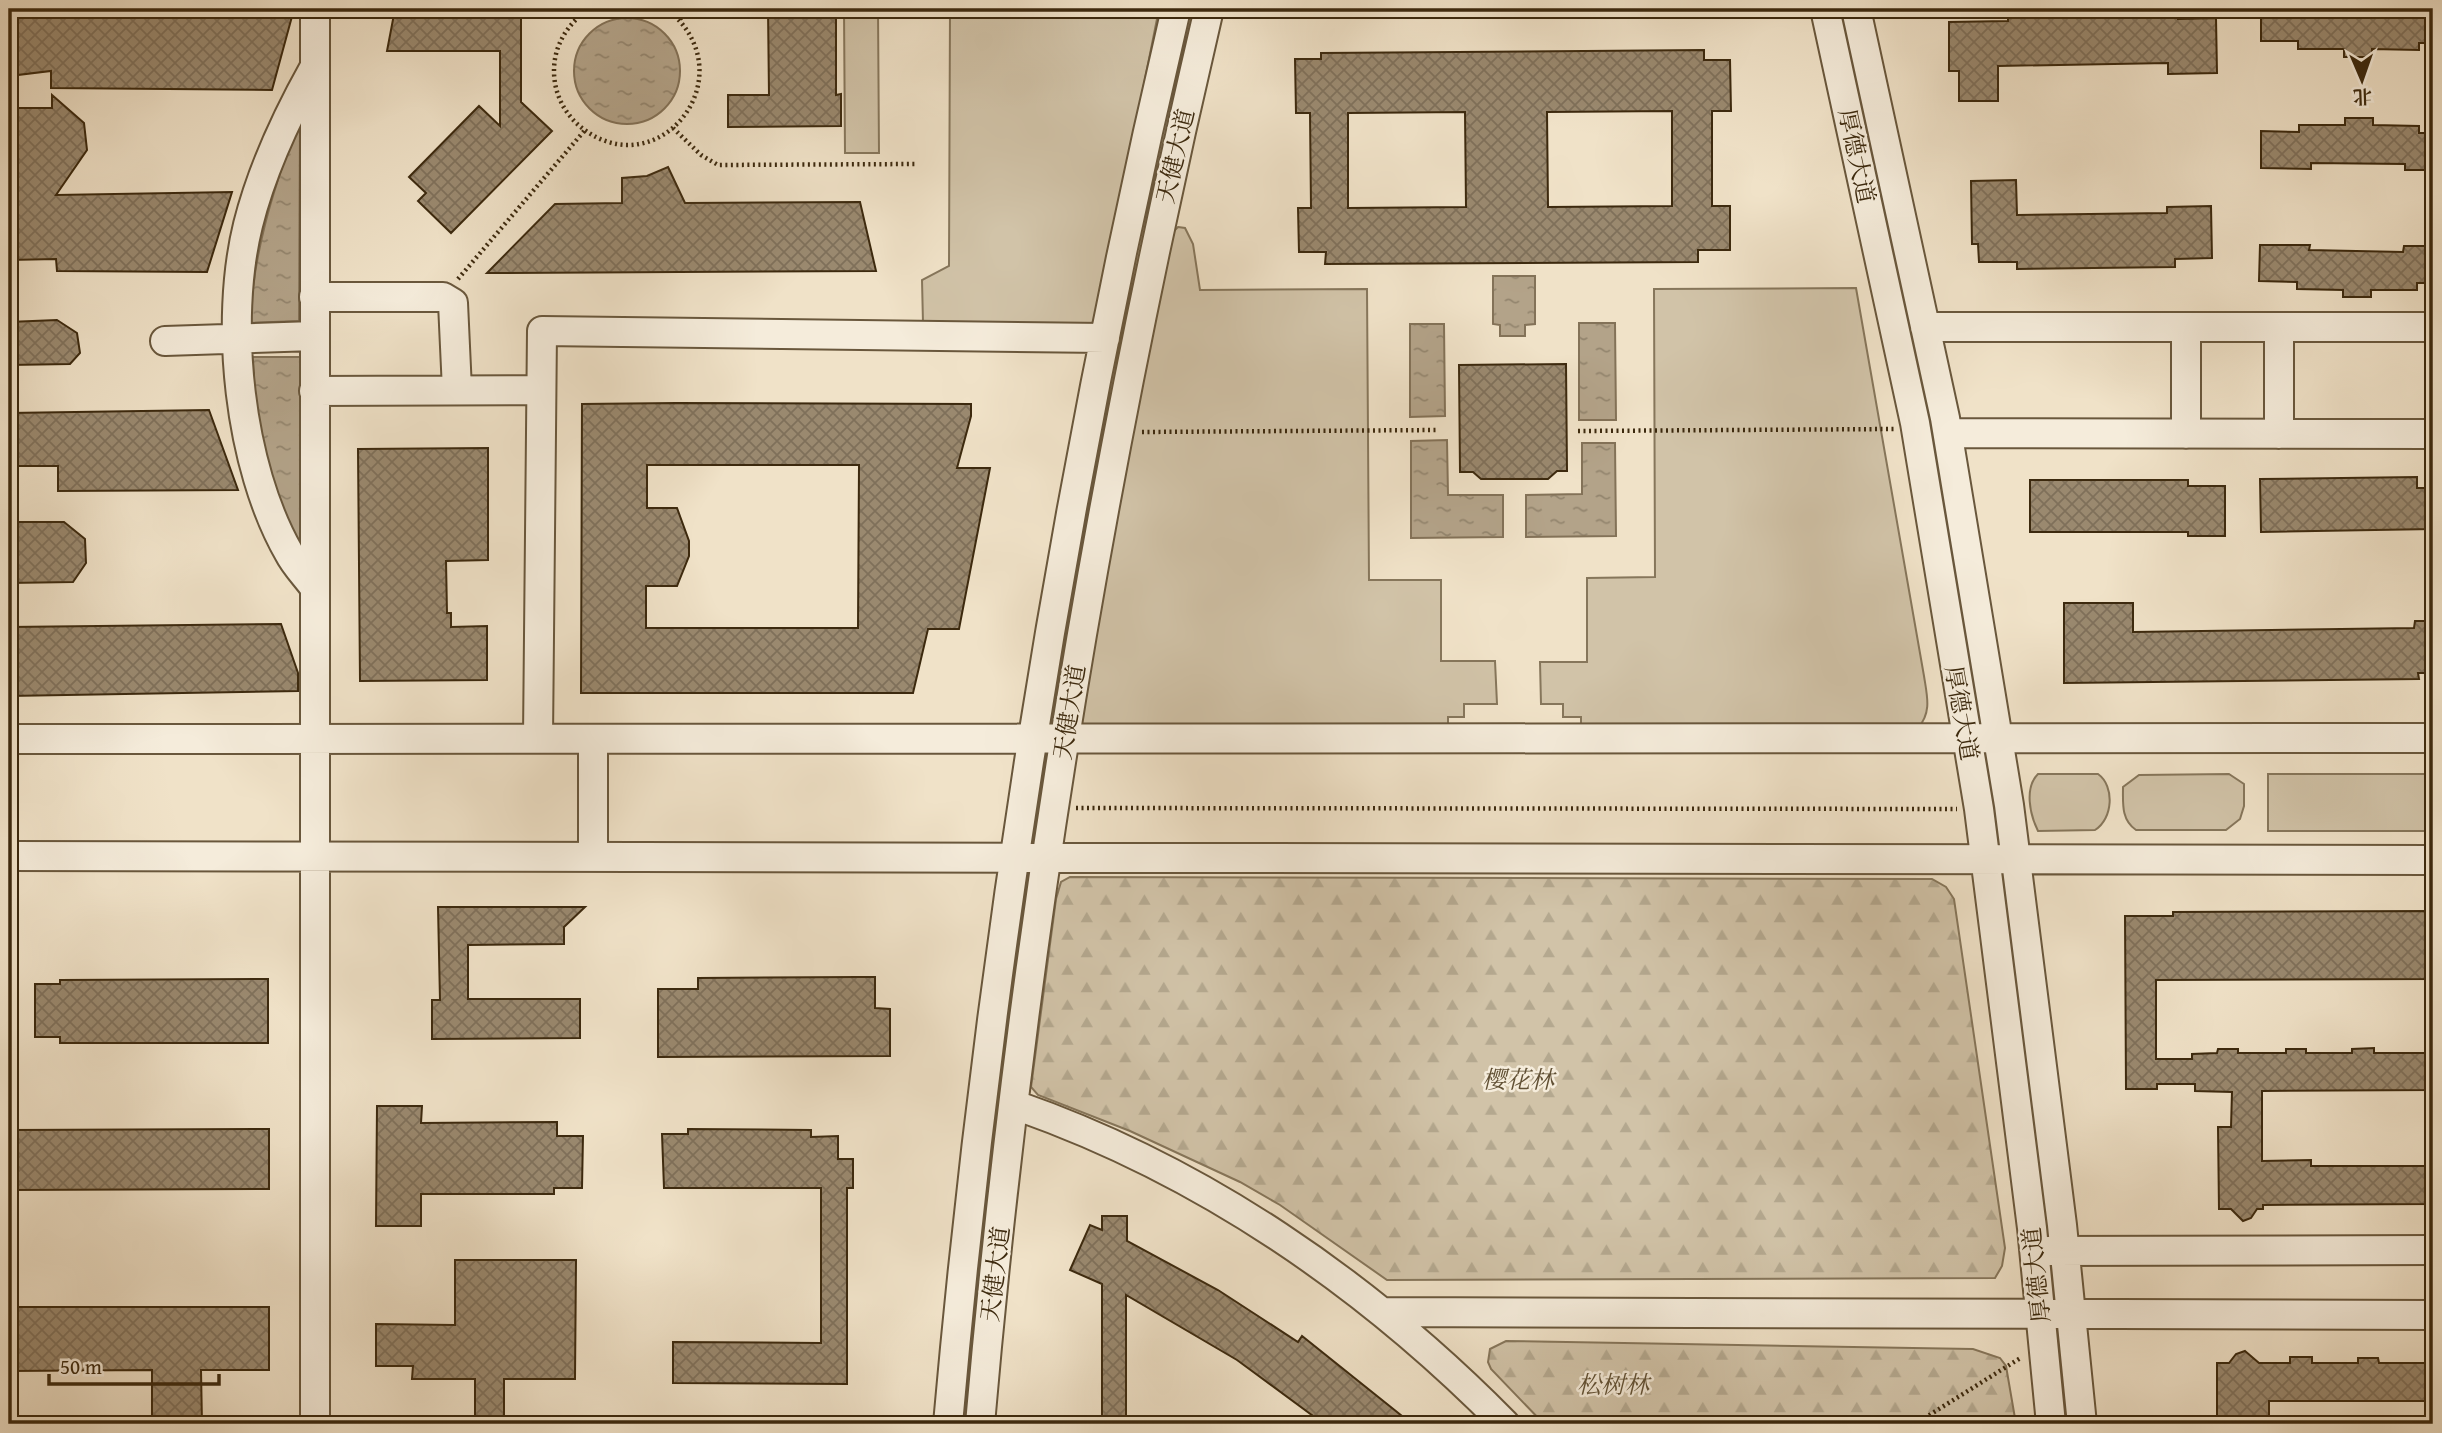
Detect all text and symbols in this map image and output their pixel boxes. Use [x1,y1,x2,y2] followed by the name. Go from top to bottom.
[2326,46,2396,116] north arrow
[2353,83,2373,111] text: 北
[1147,105,1203,207] street label: 天健大道
[1830,105,1884,207] street label: 厚德大道
[1044,662,1094,762] street label: 天健大道
[1936,663,1988,763] street label: 厚德大道
[1482,1062,1557,1097] park label: 樱花林
[972,1224,1018,1324] street label: 天健大道
[2014,1225,2058,1325] street label: 厚德大道
[49,1342,219,1386] scale bar
[60,1351,102,1382] text: 50 m
[1577,1367,1652,1402] park label: 松树林

